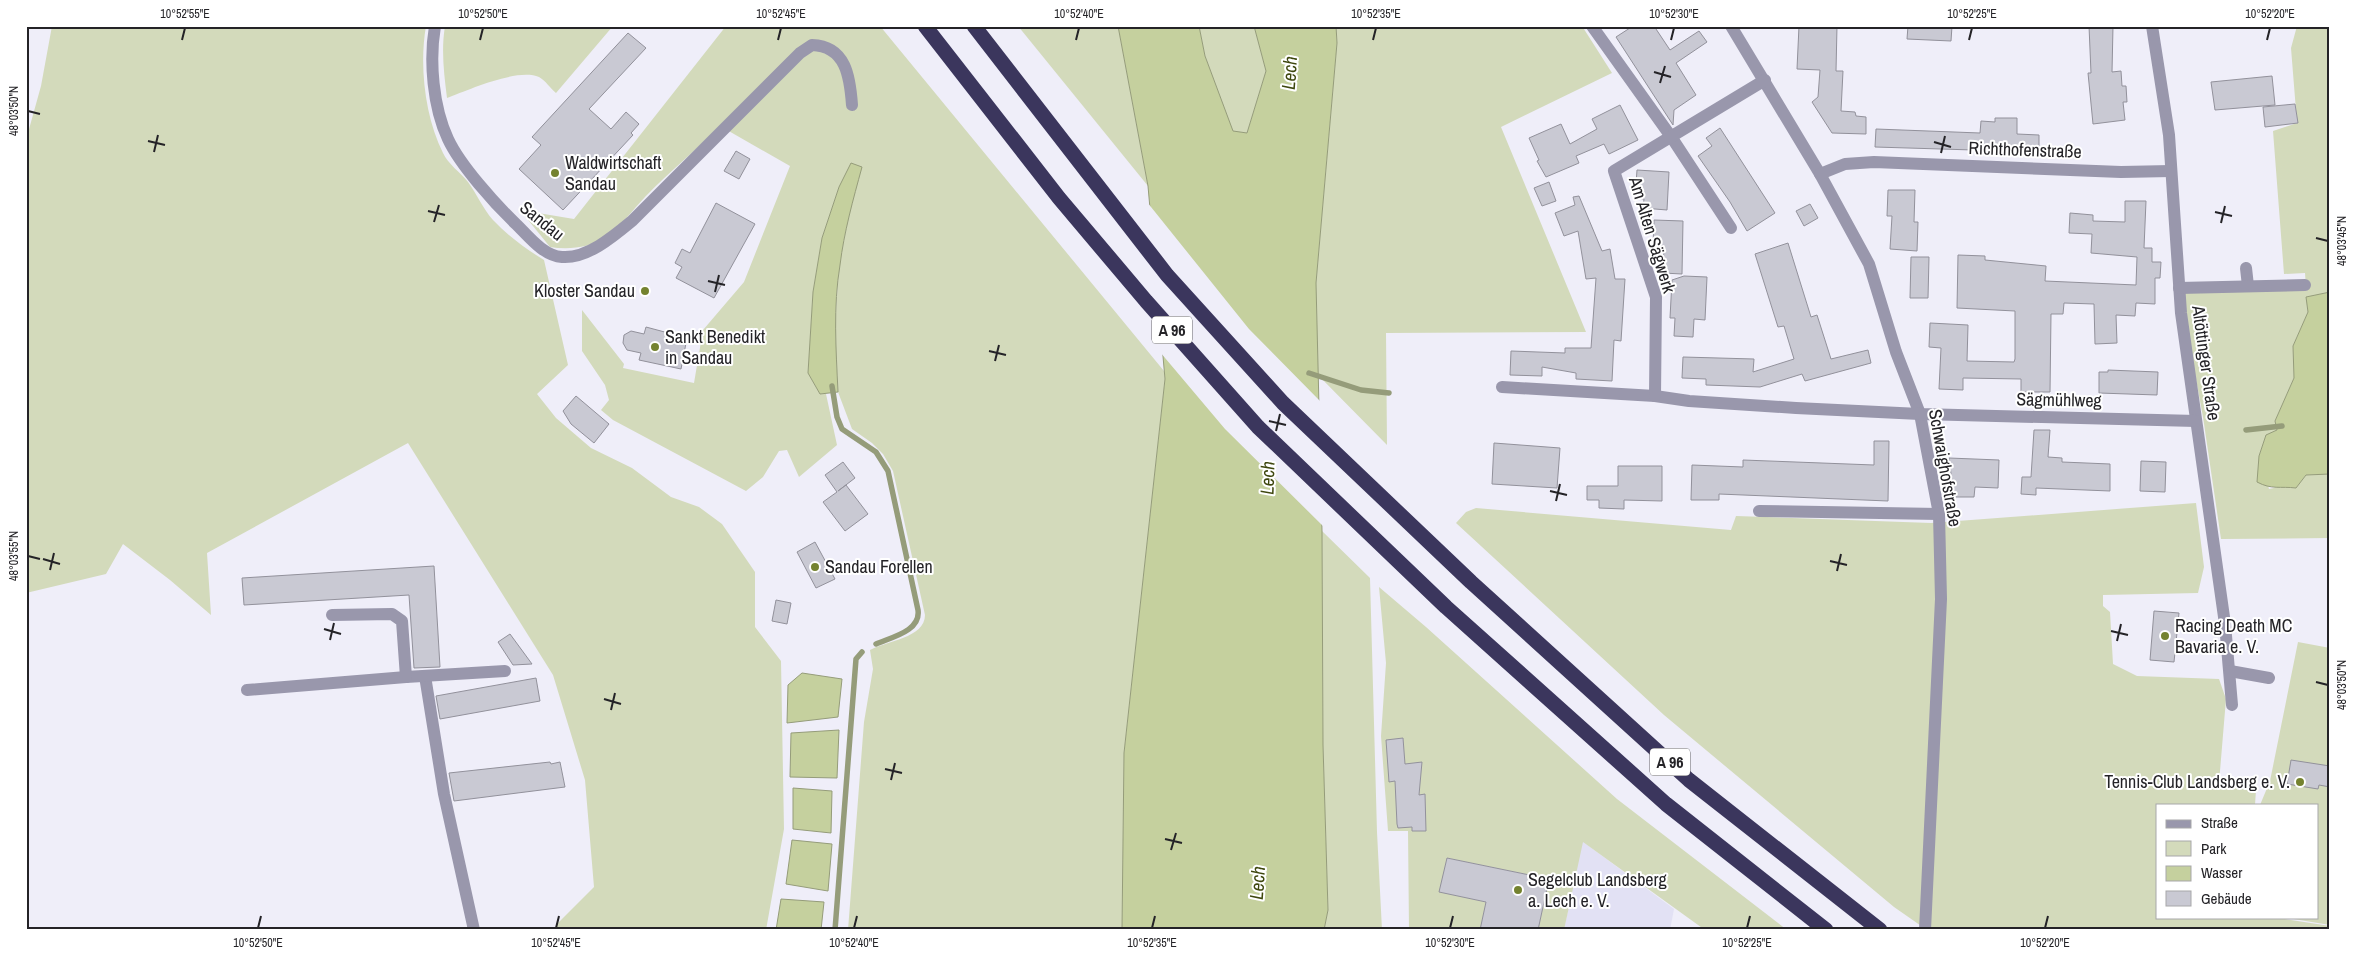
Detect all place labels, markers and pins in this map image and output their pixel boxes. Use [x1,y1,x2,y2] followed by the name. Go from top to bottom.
[565,150,661,196] place label: Waldwirtschaft Sandau
[549,167,561,179] marker: Waldwirtschaft Sandau
[534,278,635,303] place label: Kloster Sandau
[639,285,651,297] marker: Kloster Sandau
[665,324,765,370] place label: Sankt Benedikt in Sandau
[649,341,661,353] marker: Sankt Benedikt in Sandau
[825,554,933,579] place label: Sandau Forellen
[809,561,821,573] marker: Sandau Forellen
[2175,613,2292,659] place label: Racing Death MC Bavaria e. V.
[2159,630,2171,642] marker: Racing Death MC Bavaria e. V.
[2104,769,2290,794] place label: Tennis-Club Landsberg e. V.
[2294,776,2306,788] marker: Tennis-Club Landsberg e. V.
[1528,867,1667,913] place label: Segelclub Landsberg a. Lech e. V.
[1512,884,1524,896] marker: Segelclub Landsberg a. Lech e. V.

